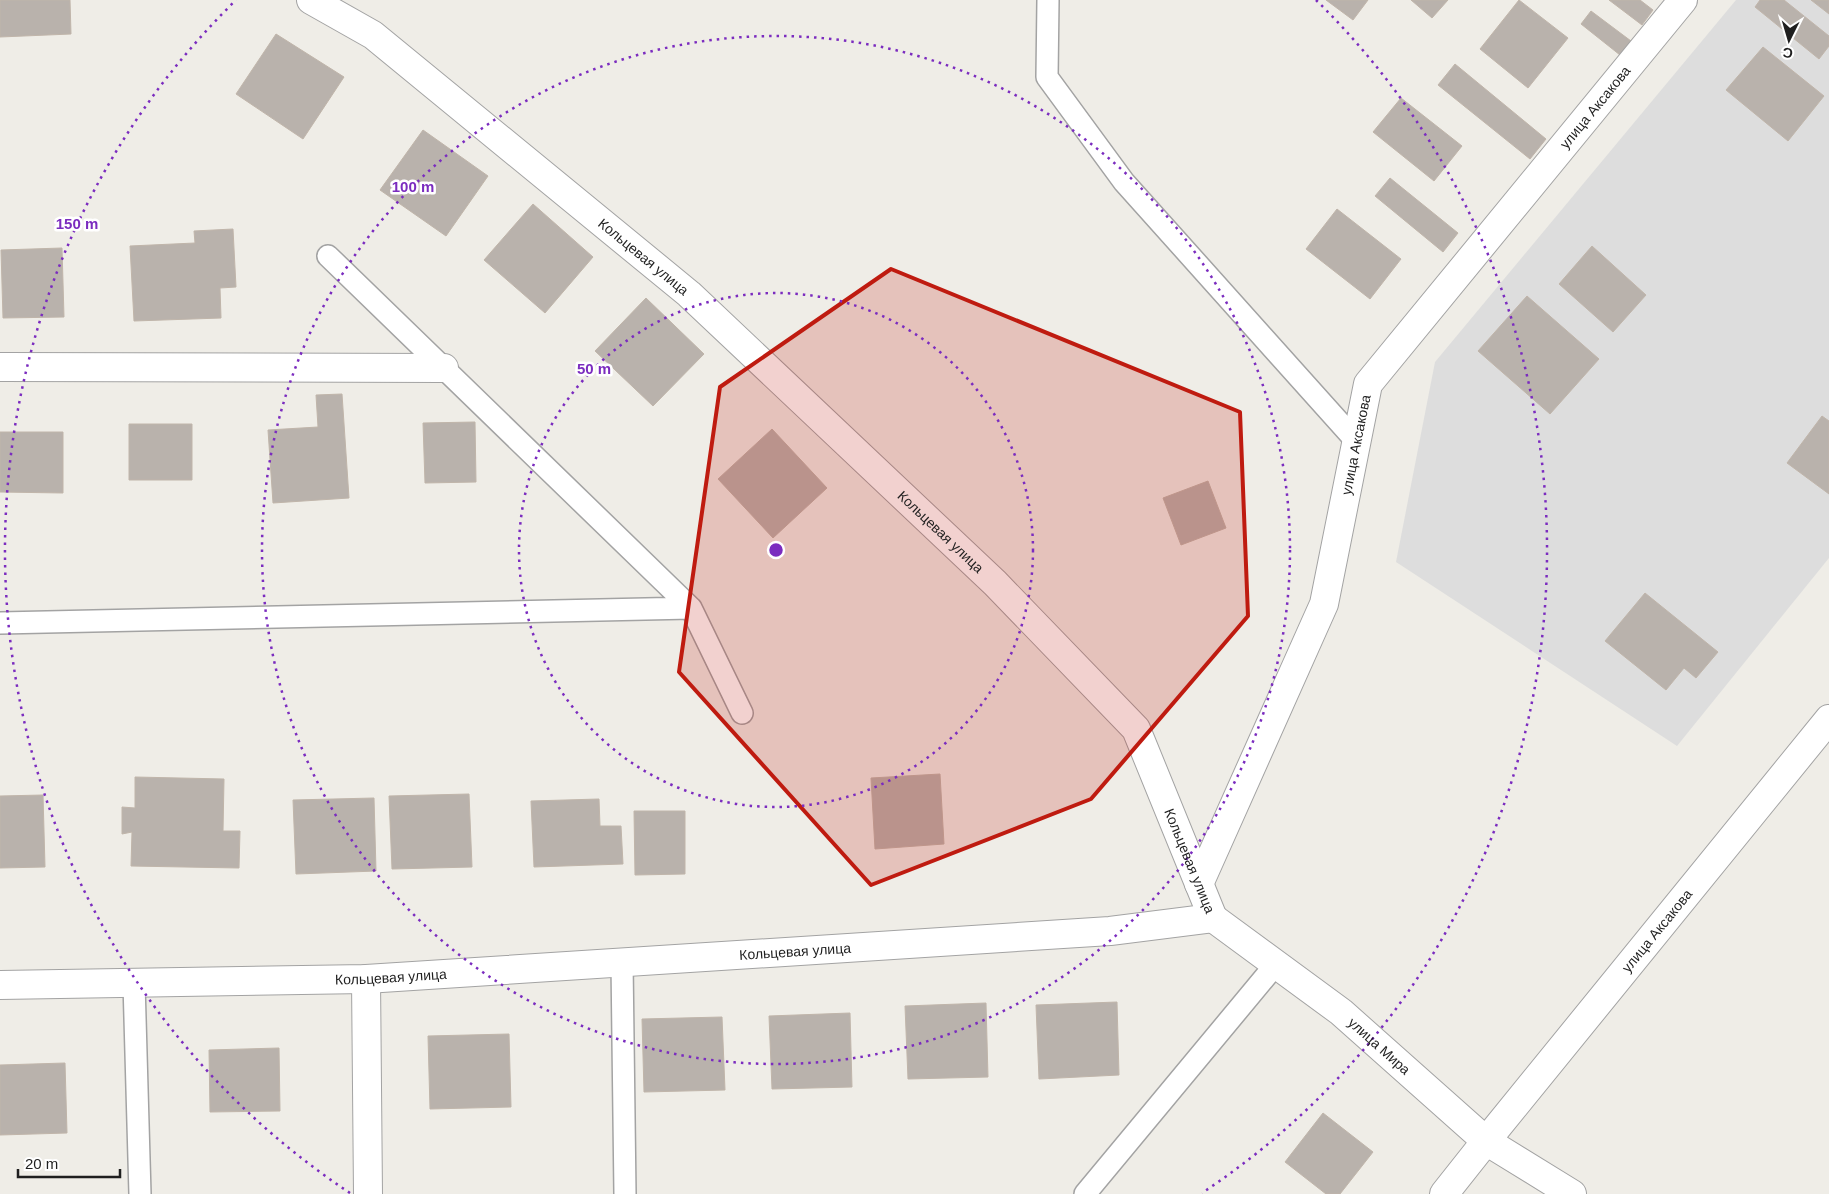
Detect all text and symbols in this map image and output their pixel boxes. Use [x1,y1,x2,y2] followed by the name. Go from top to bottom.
[1764,15,1814,65] north arrow
[1782,45,1794,61] text: С
[1557,63,1634,152] street label: улица Аксакова
[392,178,434,195] text: 100 m
[56,215,98,232] text: 150 m
[595,215,692,299] street label: Кольцевая улица
[577,360,611,377] text: 50 m
[1338,393,1374,496] street label: улица Аксакова
[895,488,987,576] street label: Кольцевая улица
[767,541,785,559] centre of rings
[1161,806,1218,916] street label: Кольцевая улица
[1619,886,1695,975] street label: улица Аксакова
[739,940,852,963] street label: Кольцевая улица
[335,966,447,988] street label: Кольцевая улица
[1345,1014,1414,1078] street label: улица Мира
[18,1146,120,1178] scale bar
[25,1155,58,1172] text: 20 m

